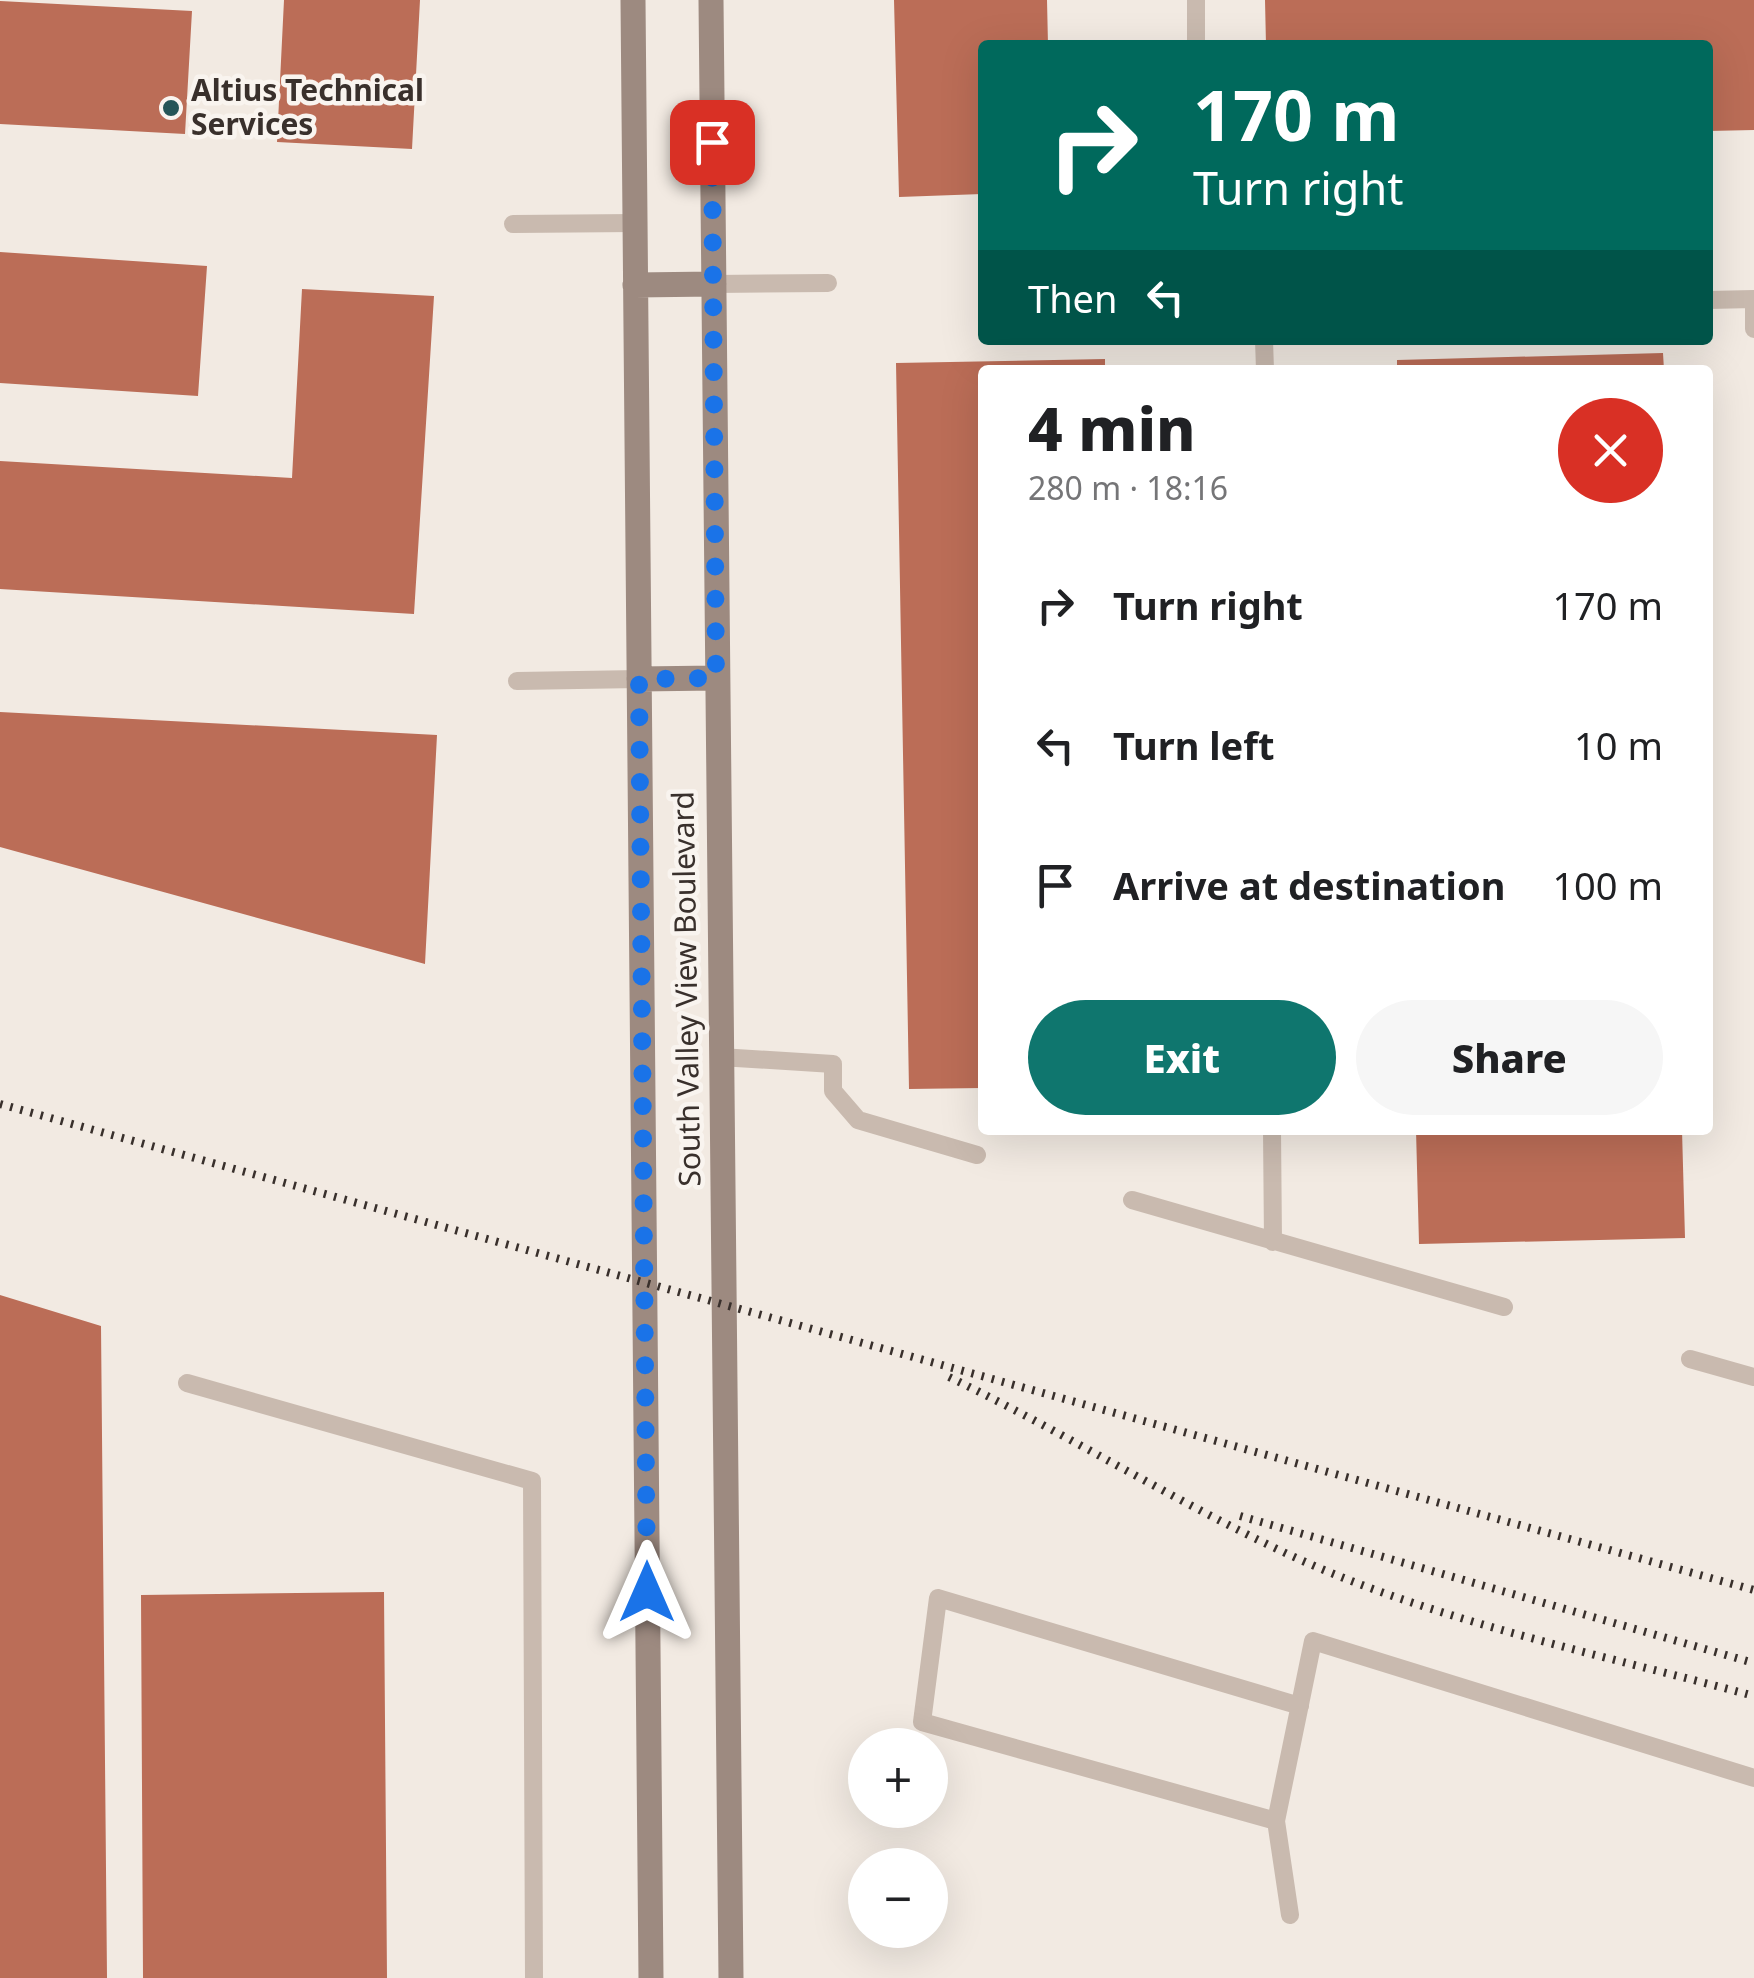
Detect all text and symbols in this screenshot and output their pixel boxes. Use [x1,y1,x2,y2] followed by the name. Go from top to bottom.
[1193,66,1400,162] text: 170 m
[191,69,424,144] place label: Altius Technical Services
[1028,80,1158,210] icon: right
[160,97,182,119] marker: Altius Technical Services
[670,100,755,185] pin
[685,115,740,170] icon: arrive
[1193,157,1404,218] text: Turn right
[1138,270,1193,325] icon: left
[1028,272,1118,324] text: Then
[1028,387,1196,469] text: 4 min
[1558,398,1663,503] button: close
[1028,466,1228,509] text: 280 m · 18:16
[1028,578,1083,633] icon: right
[1113,579,1303,631] text: Turn right
[1552,579,1663,631] text: 170 m
[1028,718,1083,773] icon: left
[1113,719,1275,771] text: Turn left
[1574,719,1663,771] text: 10 m
[662,791,709,1187] street label: South Valley View Boulevard
[1028,858,1083,913] icon: arrive
[1113,859,1505,911] text: Arrive at destination
[1552,859,1663,911] text: 100 m
[1028,1000,1336,1115] button: Exit
[1356,1000,1663,1115] button: Share
[595,1540,699,1644] position arrow
[848,1728,948,1948] map controls
[848,1728,948,1828] button: +
[848,1848,948,1948] button: −

